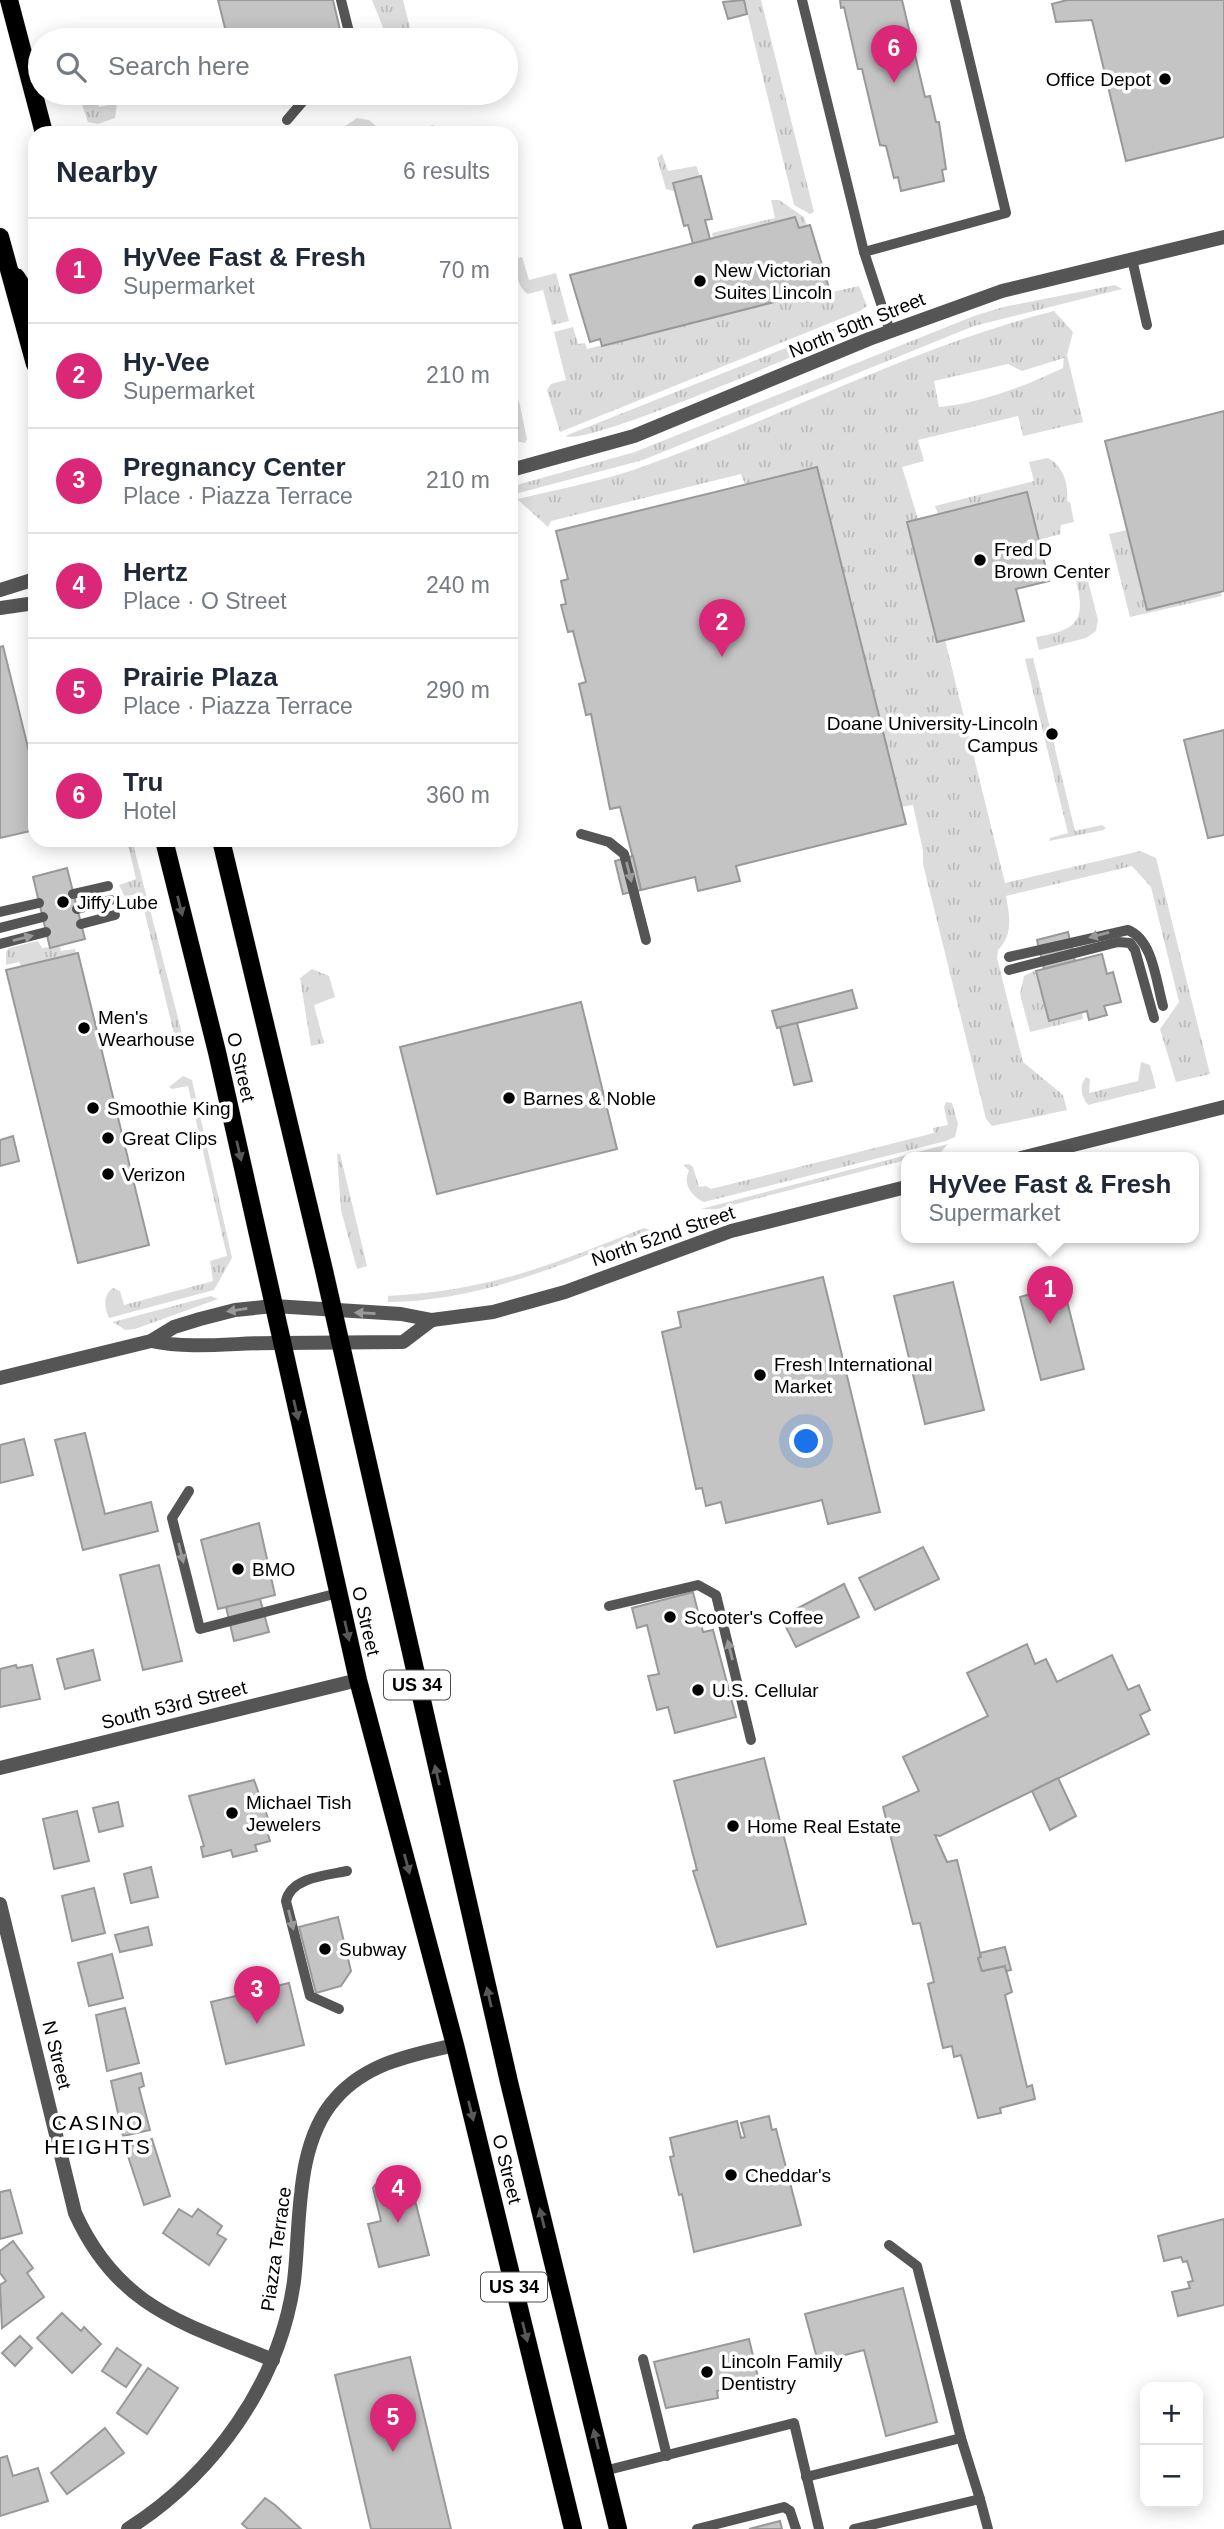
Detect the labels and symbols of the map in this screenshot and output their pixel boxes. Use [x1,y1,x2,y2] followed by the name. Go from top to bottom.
[871,25,917,83] pin: 6
[1046,69,1152,90] place label: Office Depot
[1157,71,1173,87] marker: Office Depot
[714,260,832,303] place label: New Victorian Suites Lincoln
[692,273,708,289] marker: New Victorian Suites Lincoln
[786,288,929,362] street label: North 50th Street
[994,539,1111,582] place label: Fred D Brown Center
[972,552,988,568] marker: Fred D Brown Center
[699,599,745,657] pin: 2
[827,713,1038,756] place label: Doane University-Lincoln Campus
[1044,726,1060,742] marker: Doane University-Lincoln Campus
[624,861,635,883] one-way arrow
[77,892,158,913] place label: Jiffy Lube
[55,894,71,910] marker: Jiffy Lube
[175,895,186,917] one-way arrow
[1087,930,1109,941] one-way arrow
[12,932,34,943] one-way arrow
[98,1007,195,1050] place label: Men's Wearhouse
[76,1020,92,1036] marker: Men's Wearhouse
[223,1030,259,1105] street label: O Street
[523,1088,656,1109] place label: Barnes & Noble
[501,1090,517,1106] marker: Barnes & Noble
[107,1098,231,1119] place label: Smoothie King
[85,1100,101,1116] marker: Smoothie King
[122,1128,217,1149] place label: Great Clips
[100,1130,116,1146] marker: Great Clips
[234,1140,245,1162] one-way arrow
[122,1164,185,1185] place label: Verizon
[100,1166,116,1182] marker: Verizon
[589,1201,738,1270] street label: North 52nd Street
[1027,1266,1073,1324] pin: 1
[226,1305,248,1316] one-way arrow
[353,1307,375,1318] one-way arrow
[774,1354,932,1397] place label: Fresh International Market
[752,1367,768,1383] marker: Fresh International Market
[291,1399,302,1421] one-way arrow
[789,1424,823,1458] your location
[176,1542,187,1564] one-way arrow
[252,1559,295,1580] place label: BMO
[230,1561,246,1577] marker: BMO
[348,1584,384,1659] street label: O Street
[684,1607,824,1628] place label: Scooter's Coffee
[662,1609,678,1625] marker: Scooter's Coffee
[342,1621,353,1643] one-way arrow
[724,1639,735,1661] one-way arrow
[384,1670,450,1700] road number: US 34
[99,1677,249,1733] street label: South 53rd Street
[712,1680,819,1701] place label: U.S. Cellular
[690,1682,706,1698] marker: U.S. Cellular
[431,1764,442,1786] one-way arrow
[246,1792,352,1835] place label: Michael Tish Jewelers
[224,1805,240,1821] marker: Michael Tish Jewelers
[747,1816,901,1837] place label: Home Real Estate
[725,1818,741,1834] marker: Home Real Estate
[402,1853,413,1875] one-way arrow
[286,1909,297,1931] one-way arrow
[339,1939,407,1960] place label: Subway
[317,1941,333,1957] marker: Subway
[234,1966,280,2024] pin: 3
[483,1986,494,2008] one-way arrow
[38,2019,76,2092] street label: N Street
[466,2100,477,2122] one-way arrow
[44,2111,152,2158] district label: CASINO HEIGHTS
[488,2132,526,2207] street label: O Street
[375,2165,421,2223] pin: 4
[745,2165,831,2186] place label: Cheddar's
[723,2167,739,2183] marker: Cheddar's
[257,2185,295,2313] street label: Piazza Terrace
[536,2207,547,2229] one-way arrow
[481,2272,547,2302] road number: US 34
[520,2321,531,2343] one-way arrow
[721,2351,843,2394] place label: Lincoln Family Dentistry
[699,2364,715,2380] marker: Lincoln Family Dentistry
[370,2394,416,2452] pin: 5
[590,2428,601,2450] one-way arrow

